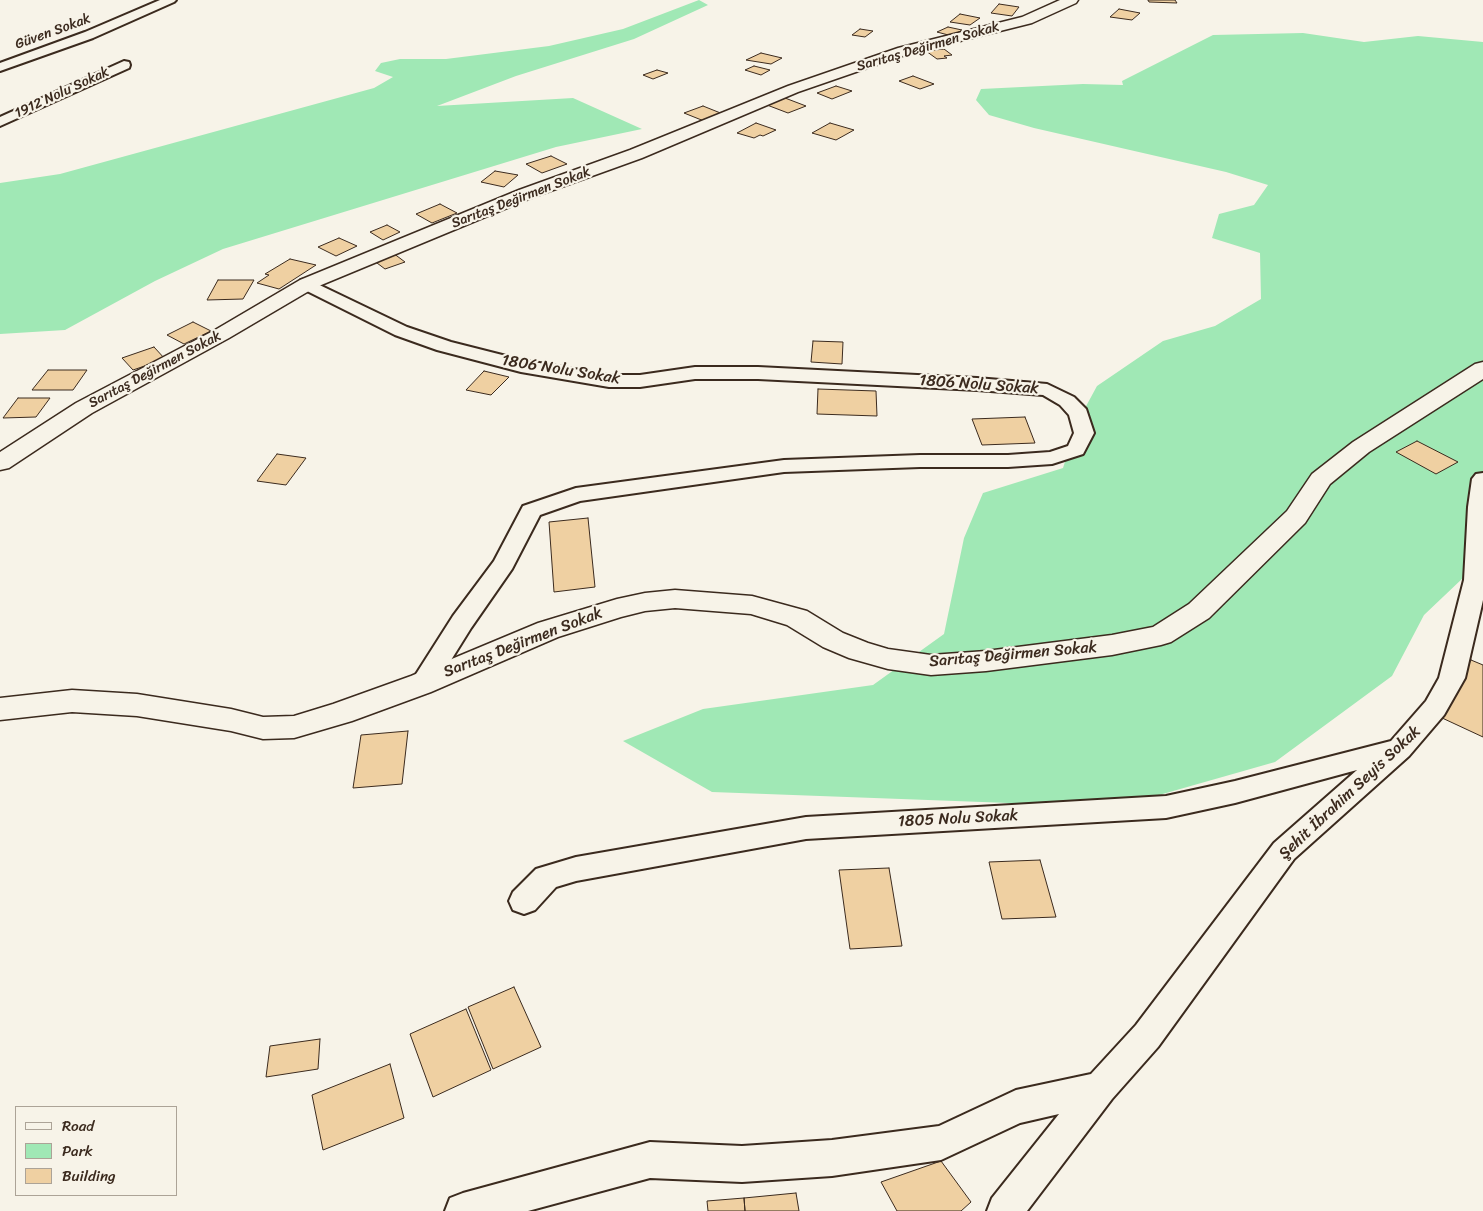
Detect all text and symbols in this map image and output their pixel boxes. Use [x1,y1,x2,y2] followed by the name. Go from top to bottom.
[13,11,93,53] street label: Güven Sokak
[855,19,1001,75] street label: Sarıtaş Değirmen Sokak
[12,64,112,122] street label: 1912 Nolu Sokak
[449,164,593,232] street label: Sarıtaş Değirmen Sokak
[86,328,224,412] street label: Sarıtaş Değirmen Sokak
[500,351,622,389] street label: 1806 Nolu Sokak
[919,371,1039,399] street label: 1806 Nolu Sokak
[441,604,605,682] street label: Sarıtaş Değirmen Sokak
[928,638,1098,672] street label: Sarıtaş Değirmen Sokak
[1275,722,1425,864] street label: Şehit İbrahim Seyis Sokak
[897,806,1019,832] street label: 1805 Nolu Sokak
[15,1106,178,1196] legend
[62,1113,94,1139] text: Road
[62,1138,93,1164] text: Park
[62,1163,116,1189] text: Building

